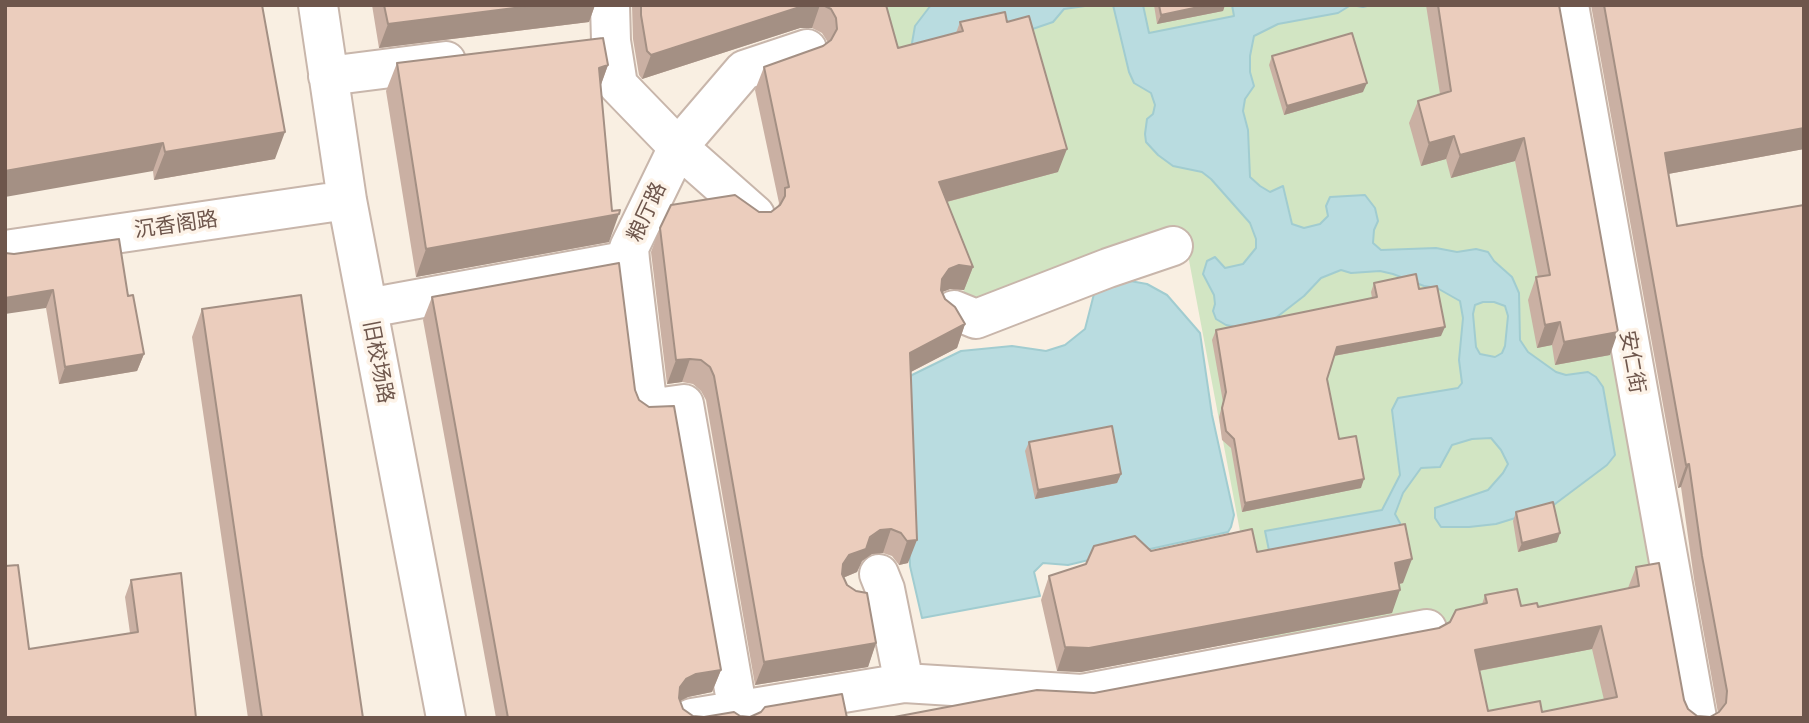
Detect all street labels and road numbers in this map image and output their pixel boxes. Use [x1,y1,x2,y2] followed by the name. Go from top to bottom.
[622,178,672,246] street label: 粮厅路
[133,207,219,243] street label: 沉香阁路
[358,318,398,406] street label: 旧校场路
[1614,329,1650,395] street label: 安仁街

